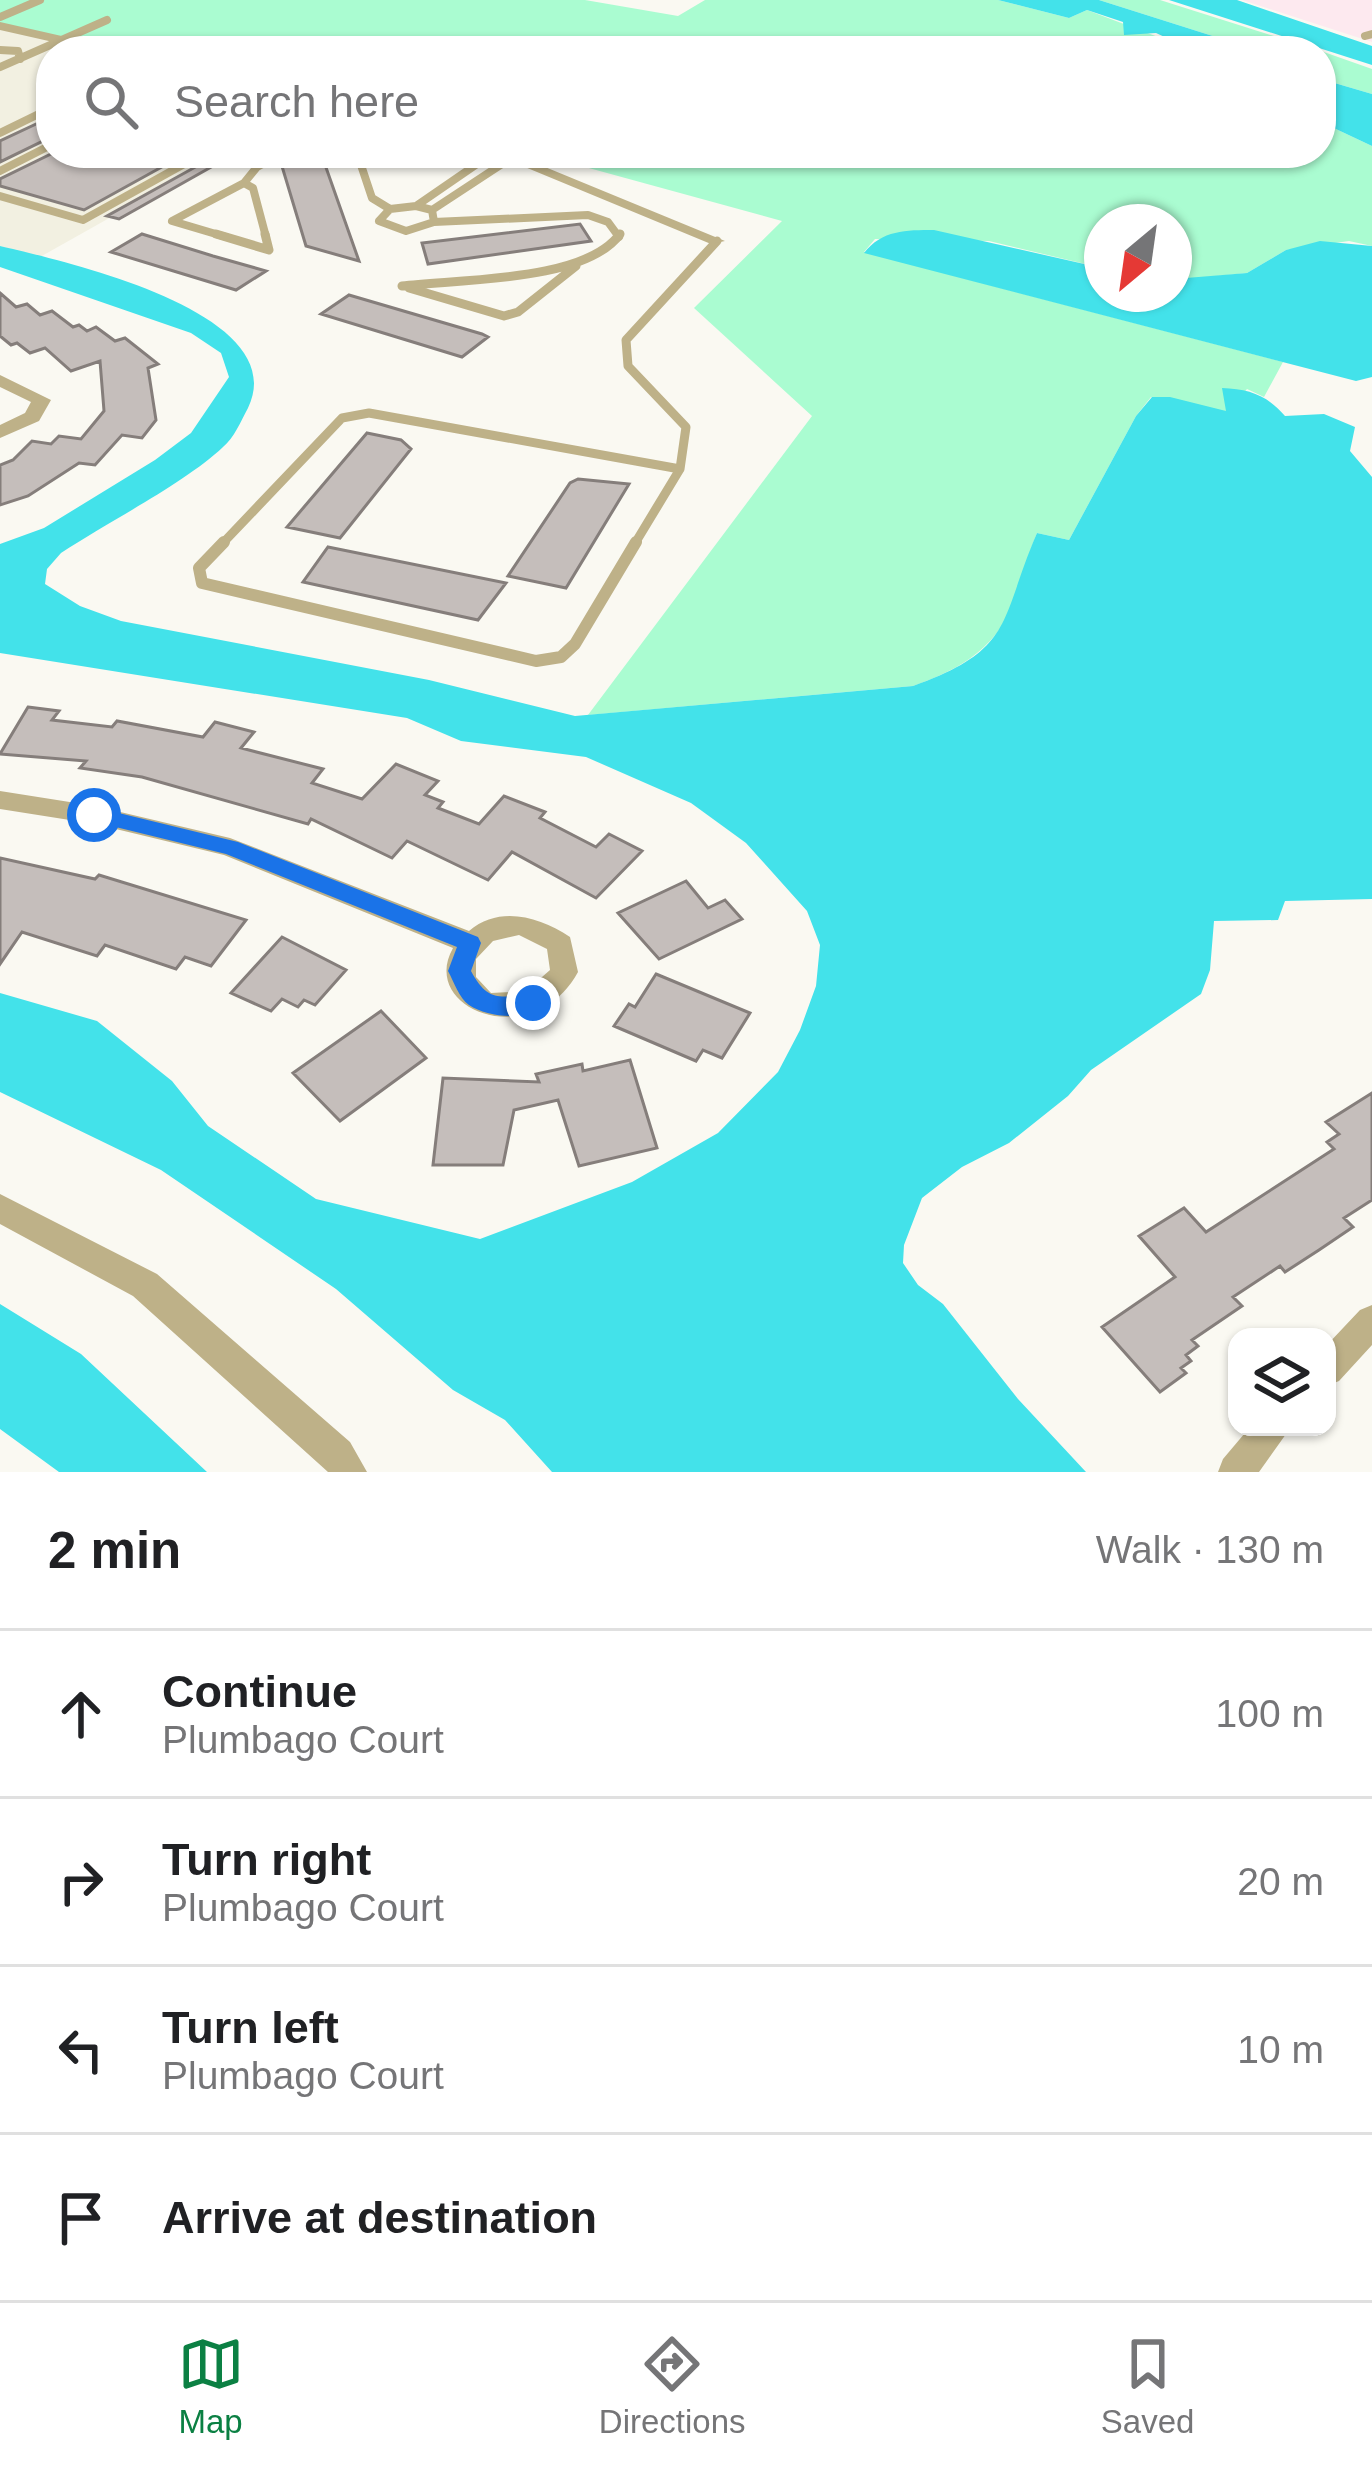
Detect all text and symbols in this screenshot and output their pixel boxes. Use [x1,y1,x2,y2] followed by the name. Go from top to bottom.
[36,36,1336,168] search box
[78,69,144,135] icon: search
[174,76,419,127] text: Search here
[1084,204,1192,312] north arrow
[67,788,121,842] route start
[506,976,560,1030] route end
[1228,1328,1336,1436] map controls
[1228,1328,1336,1436] button: layers
[48,1522,181,1579] text: 2 min
[1096,1528,1324,1571] text: Walk · 130 m
[162,1666,357,1717] text: Continue
[48,1681,114,1747] icon: ahead
[1216,1692,1324,1735] text: 100 m
[162,1718,444,1761] text: Plumbago Court
[162,1834,371,1885] text: Turn right
[48,1849,114,1915] icon: right
[1237,1860,1324,1903] text: 20 m
[162,1886,444,1929] text: Plumbago Court
[162,2002,339,2053] text: Turn left
[48,2017,114,2083] icon: left
[1237,2028,1324,2071] text: 10 m
[162,2054,444,2097] text: Plumbago Court
[48,2185,114,2251] icon: arrive
[162,2192,597,2243] text: Arrive at destination
[178,2331,244,2441] tab: Map
[599,2331,746,2441] tab: Directions
[1101,2331,1194,2441] tab: Saved

